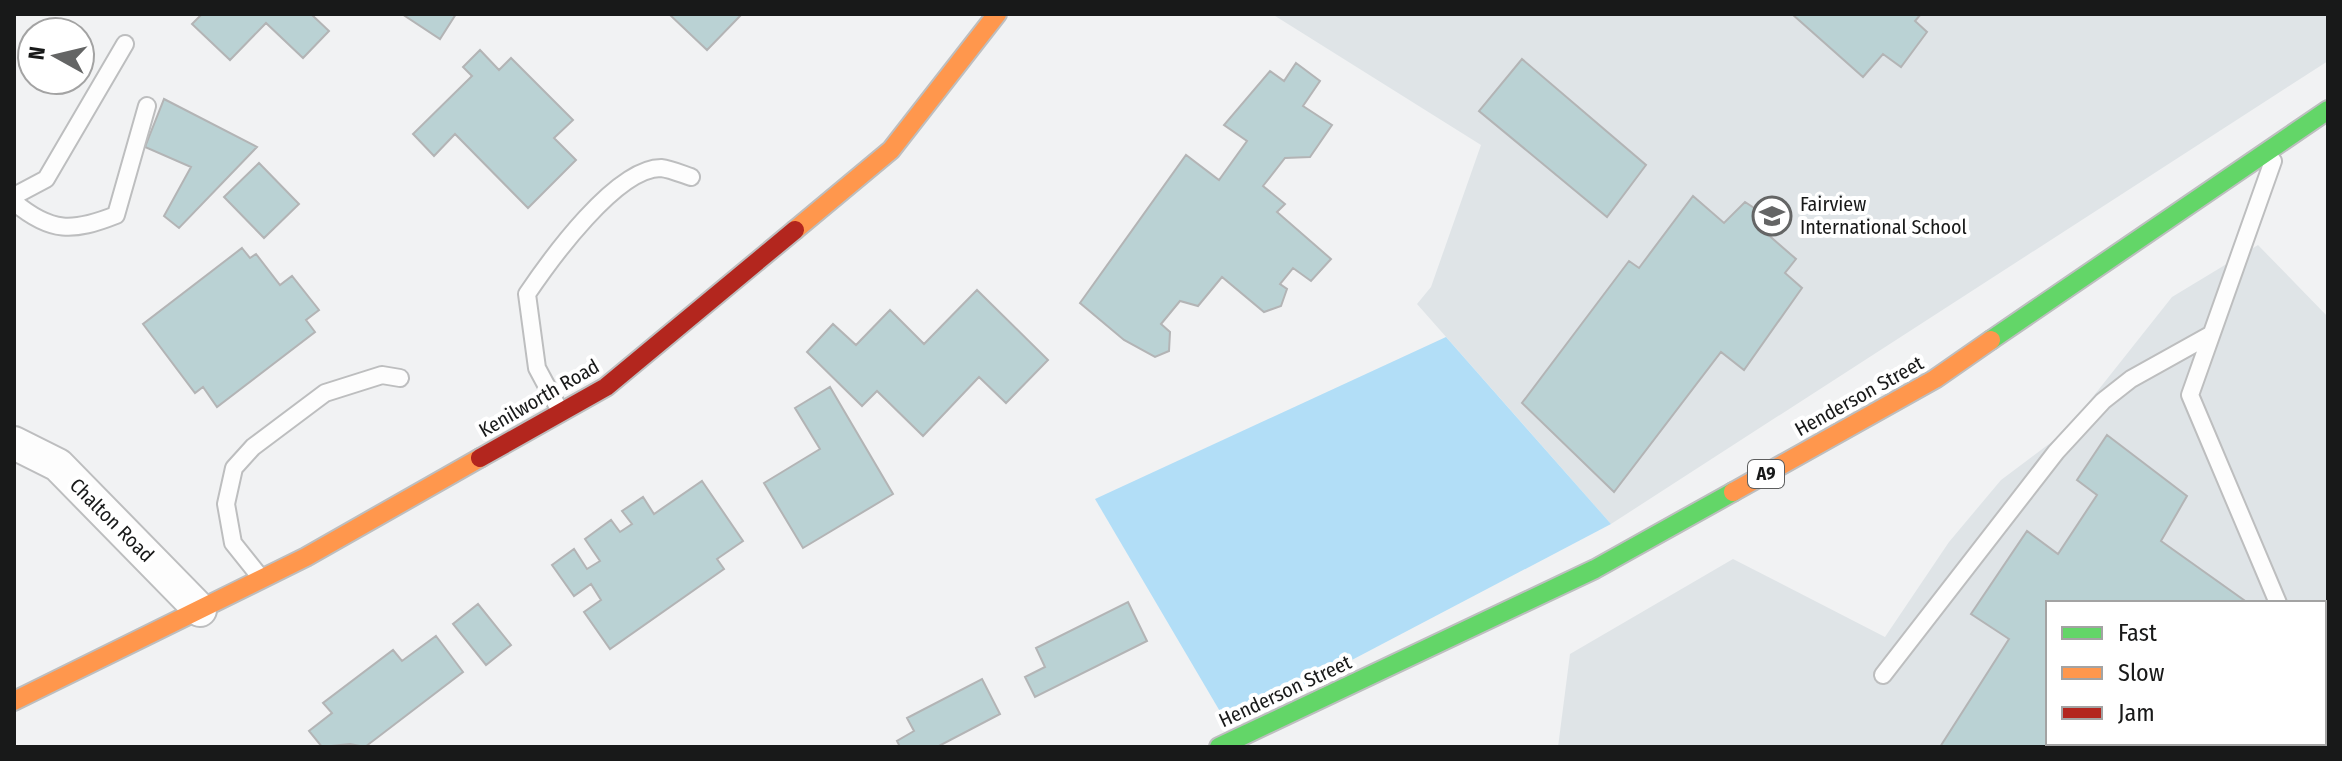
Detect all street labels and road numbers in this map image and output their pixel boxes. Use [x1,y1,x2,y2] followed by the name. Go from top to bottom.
[1791,351,1928,441] street label: Henderson Street
[475,354,603,442] street label: Kenilworth Road
[1748,460,1784,488] road number: A9
[65,473,159,567] street label: Chalton Road
[1215,650,1355,732] street label: Henderson Street

